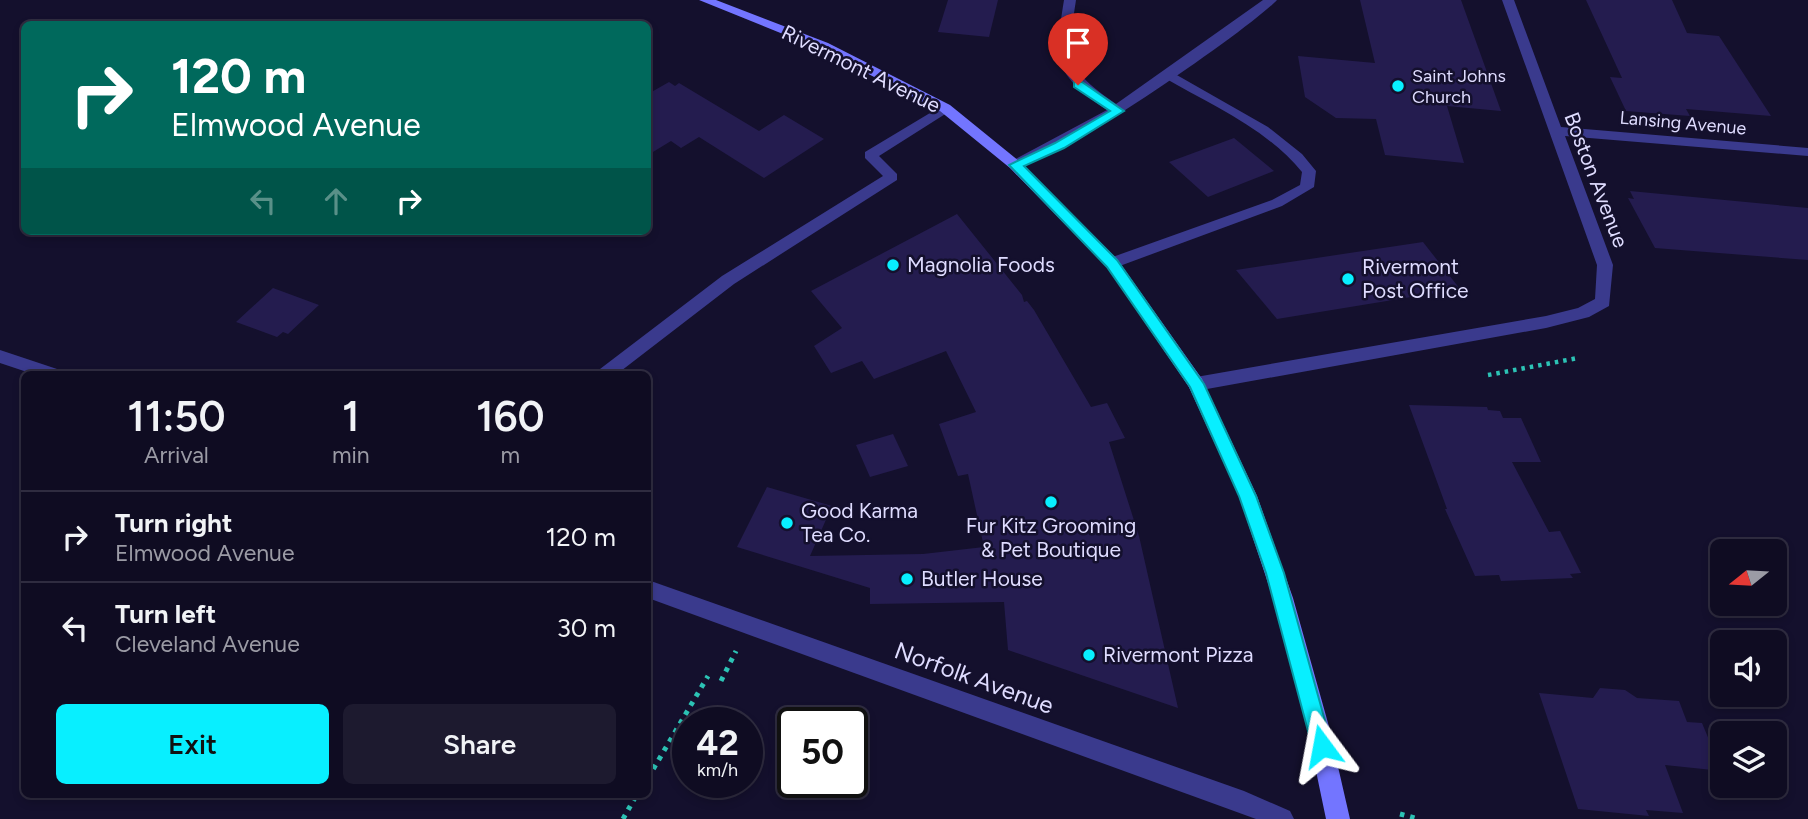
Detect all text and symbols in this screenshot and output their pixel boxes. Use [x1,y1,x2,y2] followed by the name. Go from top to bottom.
[1048,13,1108,85] pin
[778,19,945,118] street label: Rivermont Avenue
[1059,24,1097,62] icon: arrive
[171,46,306,105] text: 120 m
[56,49,147,140] icon: right
[1412,65,1506,108] place label: Saint Johns Church
[1390,78,1406,94] marker: Saint Johns Church
[171,106,421,144] text: Elmwood Avenue
[1619,107,1747,140] street label: Lansing Avenue
[1559,109,1634,251] street label: Boston Avenue
[244,182,282,220] icon: left
[317,182,355,220] icon: ahead
[390,182,428,220] icon: right
[907,252,1055,277] place label: Magnolia Foods
[1362,254,1469,303] place label: Rivermont Post Office
[885,257,901,273] marker: Magnolia Foods
[1340,271,1356,287] marker: Rivermont Post Office
[127,391,226,442] text: 11:50
[342,391,360,442] text: 1
[476,391,545,442] text: 160
[144,441,209,469] text: Arrival
[332,441,370,469] text: min
[501,441,520,469] text: m
[1043,494,1059,510] marker: Fur Kitz Grooming & Pet Boutique
[801,498,918,547] place label: Good Karma Tea Co.
[115,507,232,539] text: Turn right
[966,513,1136,562] place label: Fur Kitz Grooming & Pet Boutique
[779,515,795,531] marker: Good Karma Tea Co.
[56,518,94,556] icon: right
[546,521,616,553] text: 120 m
[115,539,294,567] text: Elmwood Avenue
[1710,539,1787,616] north arrow
[1710,539,1787,798] map controls
[921,566,1043,591] place label: Butler House
[899,571,915,587] marker: Butler House
[115,598,216,630] text: Turn left
[56,609,94,647] icon: left
[557,612,616,644] text: 30 m
[115,630,300,658] text: Cleveland Avenue
[1710,630,1787,707] button: sound
[891,635,1058,720] street label: Norfolk Avenue
[1103,642,1254,667] place label: Rivermont Pizza
[1081,647,1097,663] marker: Rivermont Pizza
[56,704,329,784] button: Exit
[343,704,616,784] button: Share
[777,707,868,798] speed limit sign: 50
[1285,709,1359,783] position arrow
[1710,721,1787,798] button: layers
[696,722,739,764] text: 42
[697,759,738,781] text: km/h

